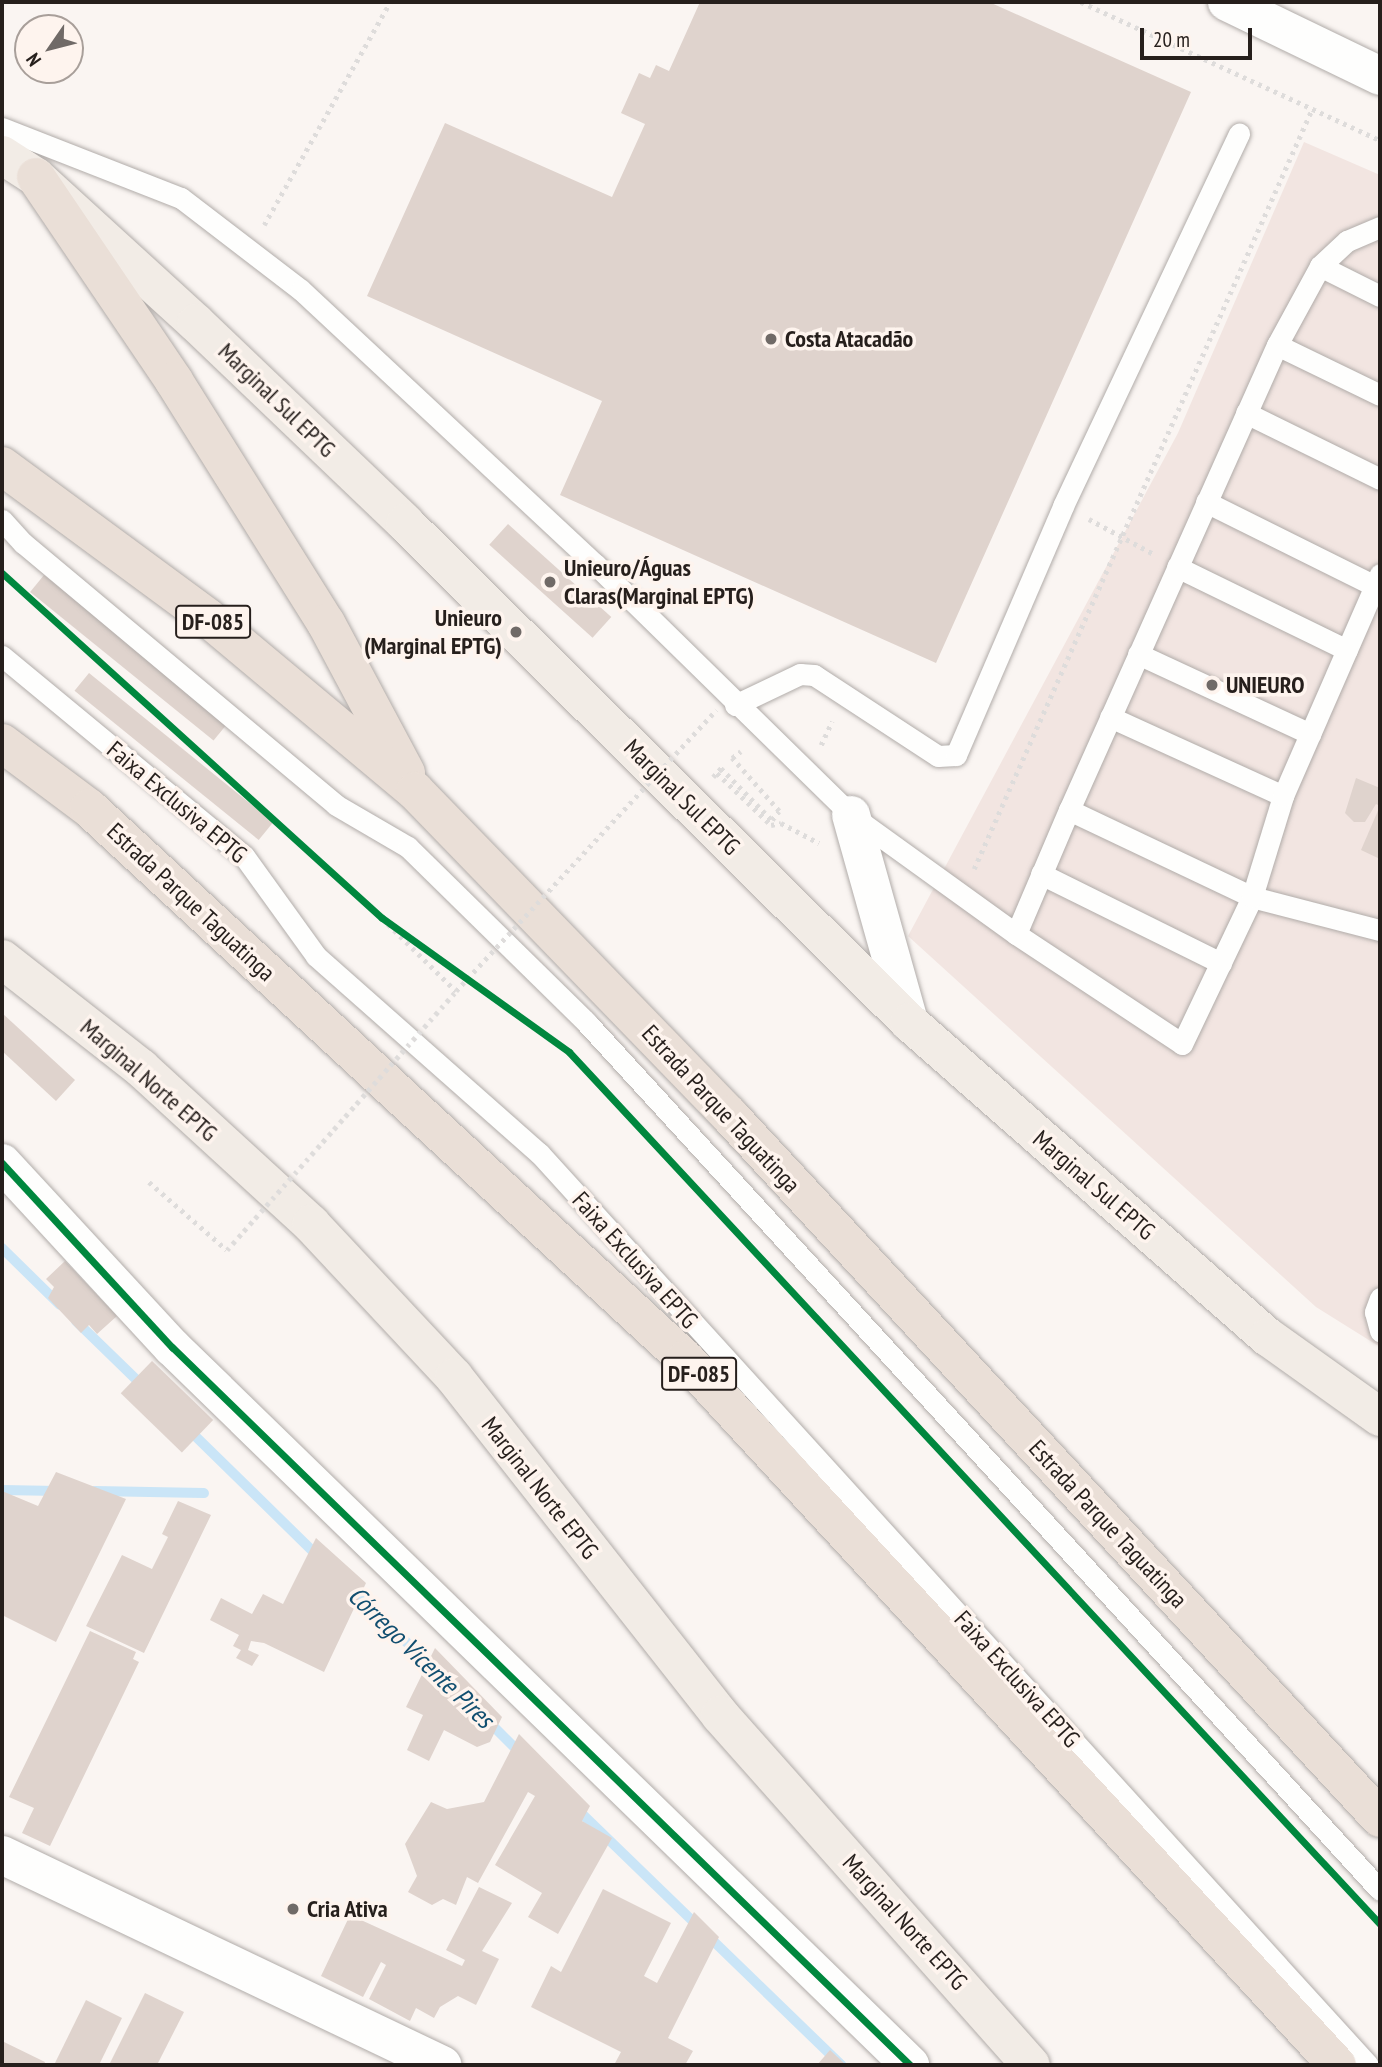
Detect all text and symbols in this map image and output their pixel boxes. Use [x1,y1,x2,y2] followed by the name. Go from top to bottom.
[14,14,84,84] north arrow
[1144,14,1256,58] scale bar
[1153,26,1190,53] text: 20 m
[21,49,46,71] text: N
[785,325,914,353] place label: Costa Atacadão
[763,331,779,347] marker: Costa Atacadão
[212,337,342,463] street label: Marginal Sul EPTG
[564,554,754,610] place label: Unieuro/Águas Claras(Marginal EPTG)
[542,574,558,590] marker: Unieuro/Águas Claras(Marginal EPTG)
[174,602,252,642] road number: DF-085
[364,604,502,660] place label: Unieuro (Marginal EPTG)
[508,624,524,640] marker: Unieuro (Marginal EPTG)
[1226,671,1304,699] place label: UNIEURO
[1204,677,1220,693] marker: UNIEURO
[618,733,746,861] street label: Marginal Sul EPTG
[101,735,253,869] street label: Faixa Exclusiva EPTG
[101,817,281,987] street label: Estrada Parque Taguatinga
[75,1013,223,1147] street label: Marginal Norte EPTG
[636,1019,806,1199] street label: Estrada Parque Taguatinga
[1027,1124,1161,1246] street label: Marginal Sul EPTG
[566,1186,704,1334] street label: Faixa Exclusiva EPTG
[660,1354,738,1394] road number: DF-085
[476,1411,604,1565] street label: Marginal Norte EPTG
[1023,1434,1193,1614] street label: Estrada Parque Taguatinga
[341,1579,501,1735] water label: Córrego Vicente Pires
[948,1605,1086,1753] street label: Faixa Exclusiva EPTG
[837,1848,973,1996] street label: Marginal Norte EPTG
[307,1895,388,1923] place label: Cria Ativa
[285,1901,301,1917] marker: Cria Ativa

